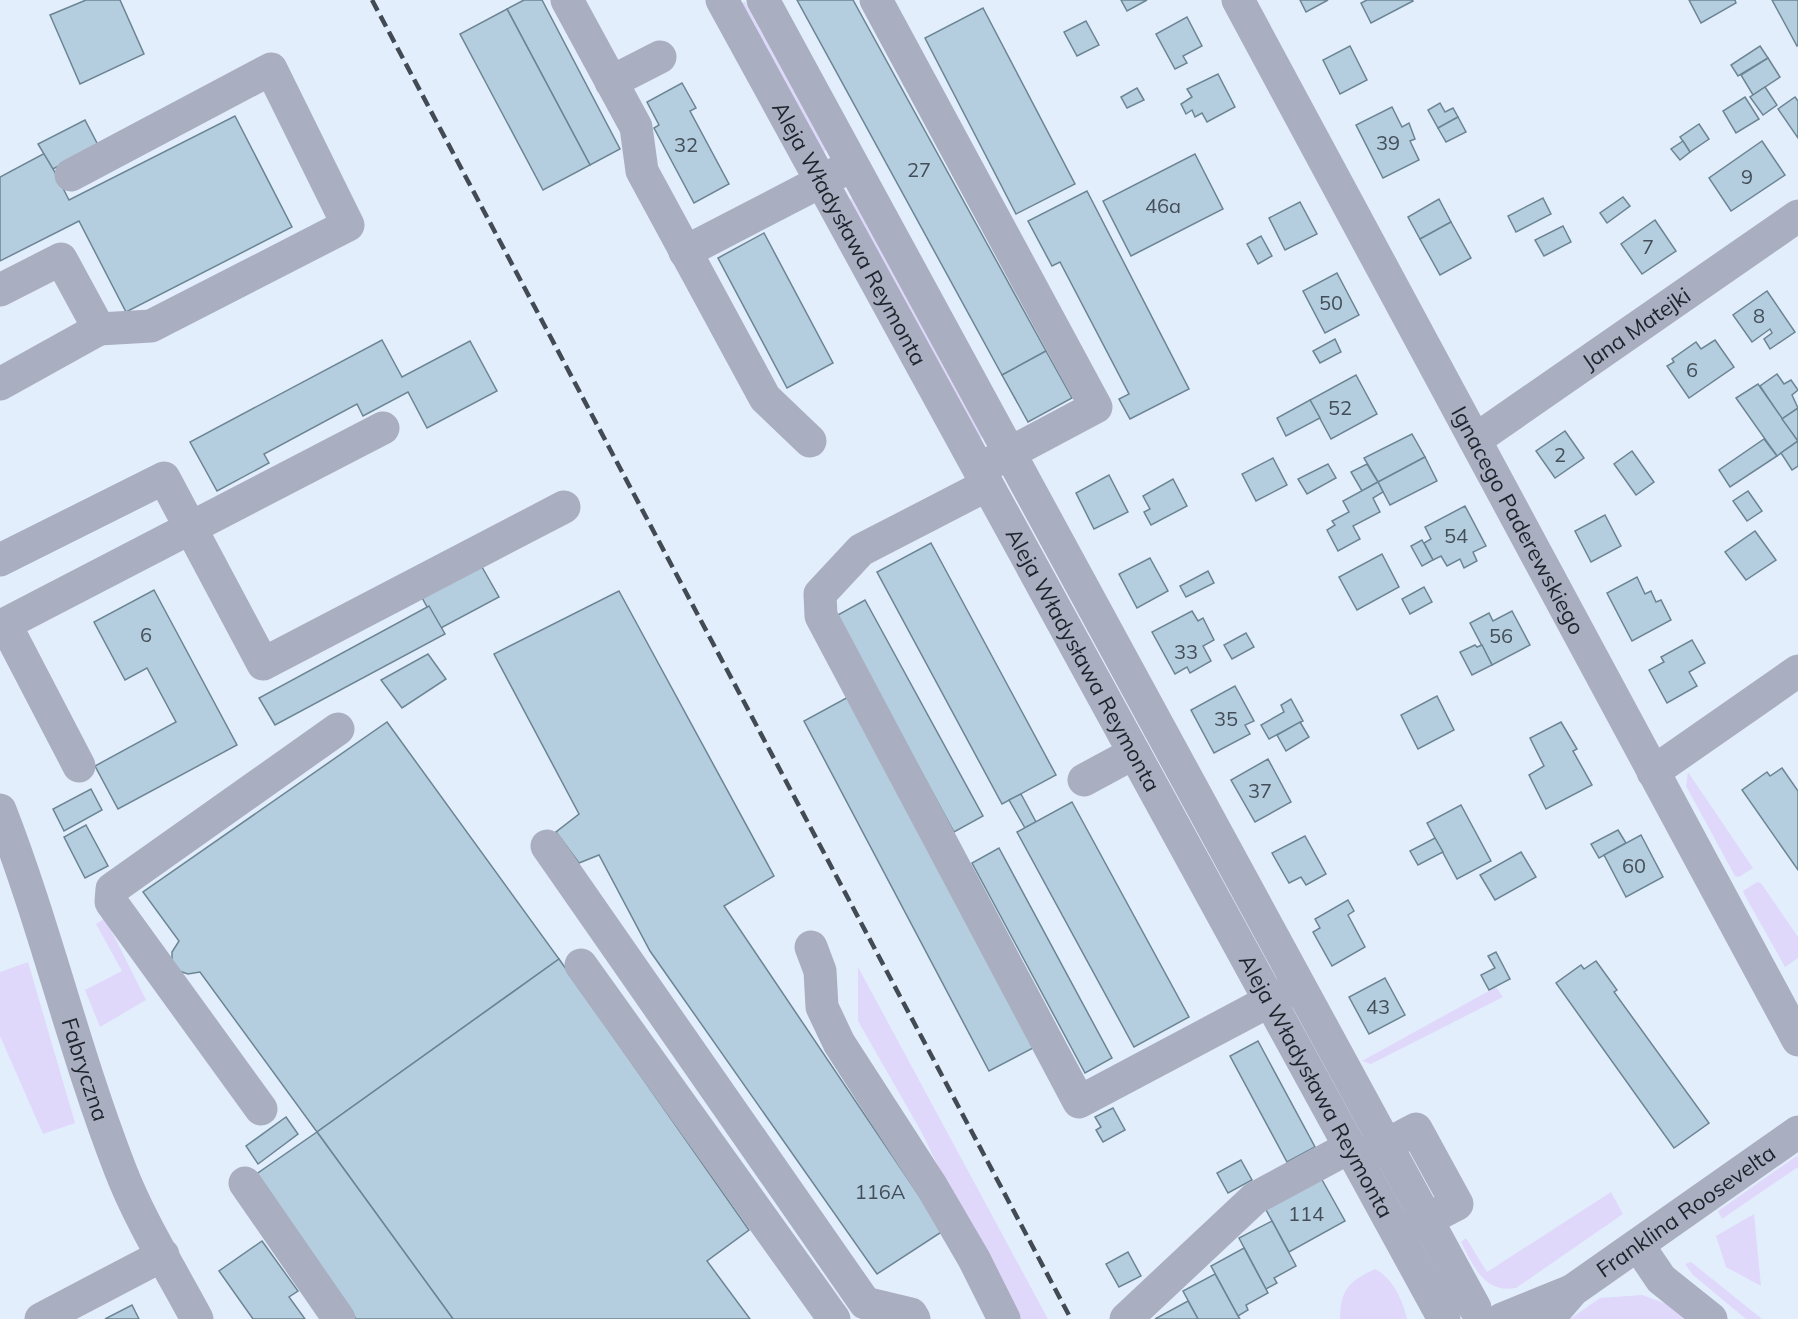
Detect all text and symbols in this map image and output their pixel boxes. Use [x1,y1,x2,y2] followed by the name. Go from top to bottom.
[766,97,933,370] street label: Aleja Władysława Reymonta
[1376,130,1400,155] house number: 39
[674,132,698,157] house number: 32
[907,157,931,182] house number: 27
[1741,164,1753,189] house number: 9
[1145,193,1181,218] house number: 46a
[1642,234,1654,259] house number: 7
[1576,281,1696,376] street label: Jana Matejki
[1319,290,1343,315] house number: 50
[1753,303,1765,328] house number: 8
[1686,357,1698,382] house number: 6
[1328,395,1352,420] house number: 52
[1445,401,1591,639] street label: Ignacego Paderewskiego
[1554,442,1566,467] house number: 2
[1000,523,1167,796] street label: Aleja Władysława Reymonta
[1444,523,1468,548] house number: 54
[140,622,152,647] house number: 6
[1489,623,1513,648] house number: 56
[1174,639,1198,664] house number: 33
[1214,706,1238,731] house number: 35
[1248,778,1272,803] house number: 37
[1622,853,1646,878] house number: 60
[1233,949,1400,1223] street label: Aleja Władysława Reymonta
[1366,994,1390,1019] house number: 43
[56,1014,115,1125] street label: Fabryczna
[1591,1138,1781,1283] street label: Franklina Roosevelta
[855,1179,906,1204] house number: 116A
[1288,1201,1324,1226] house number: 114

